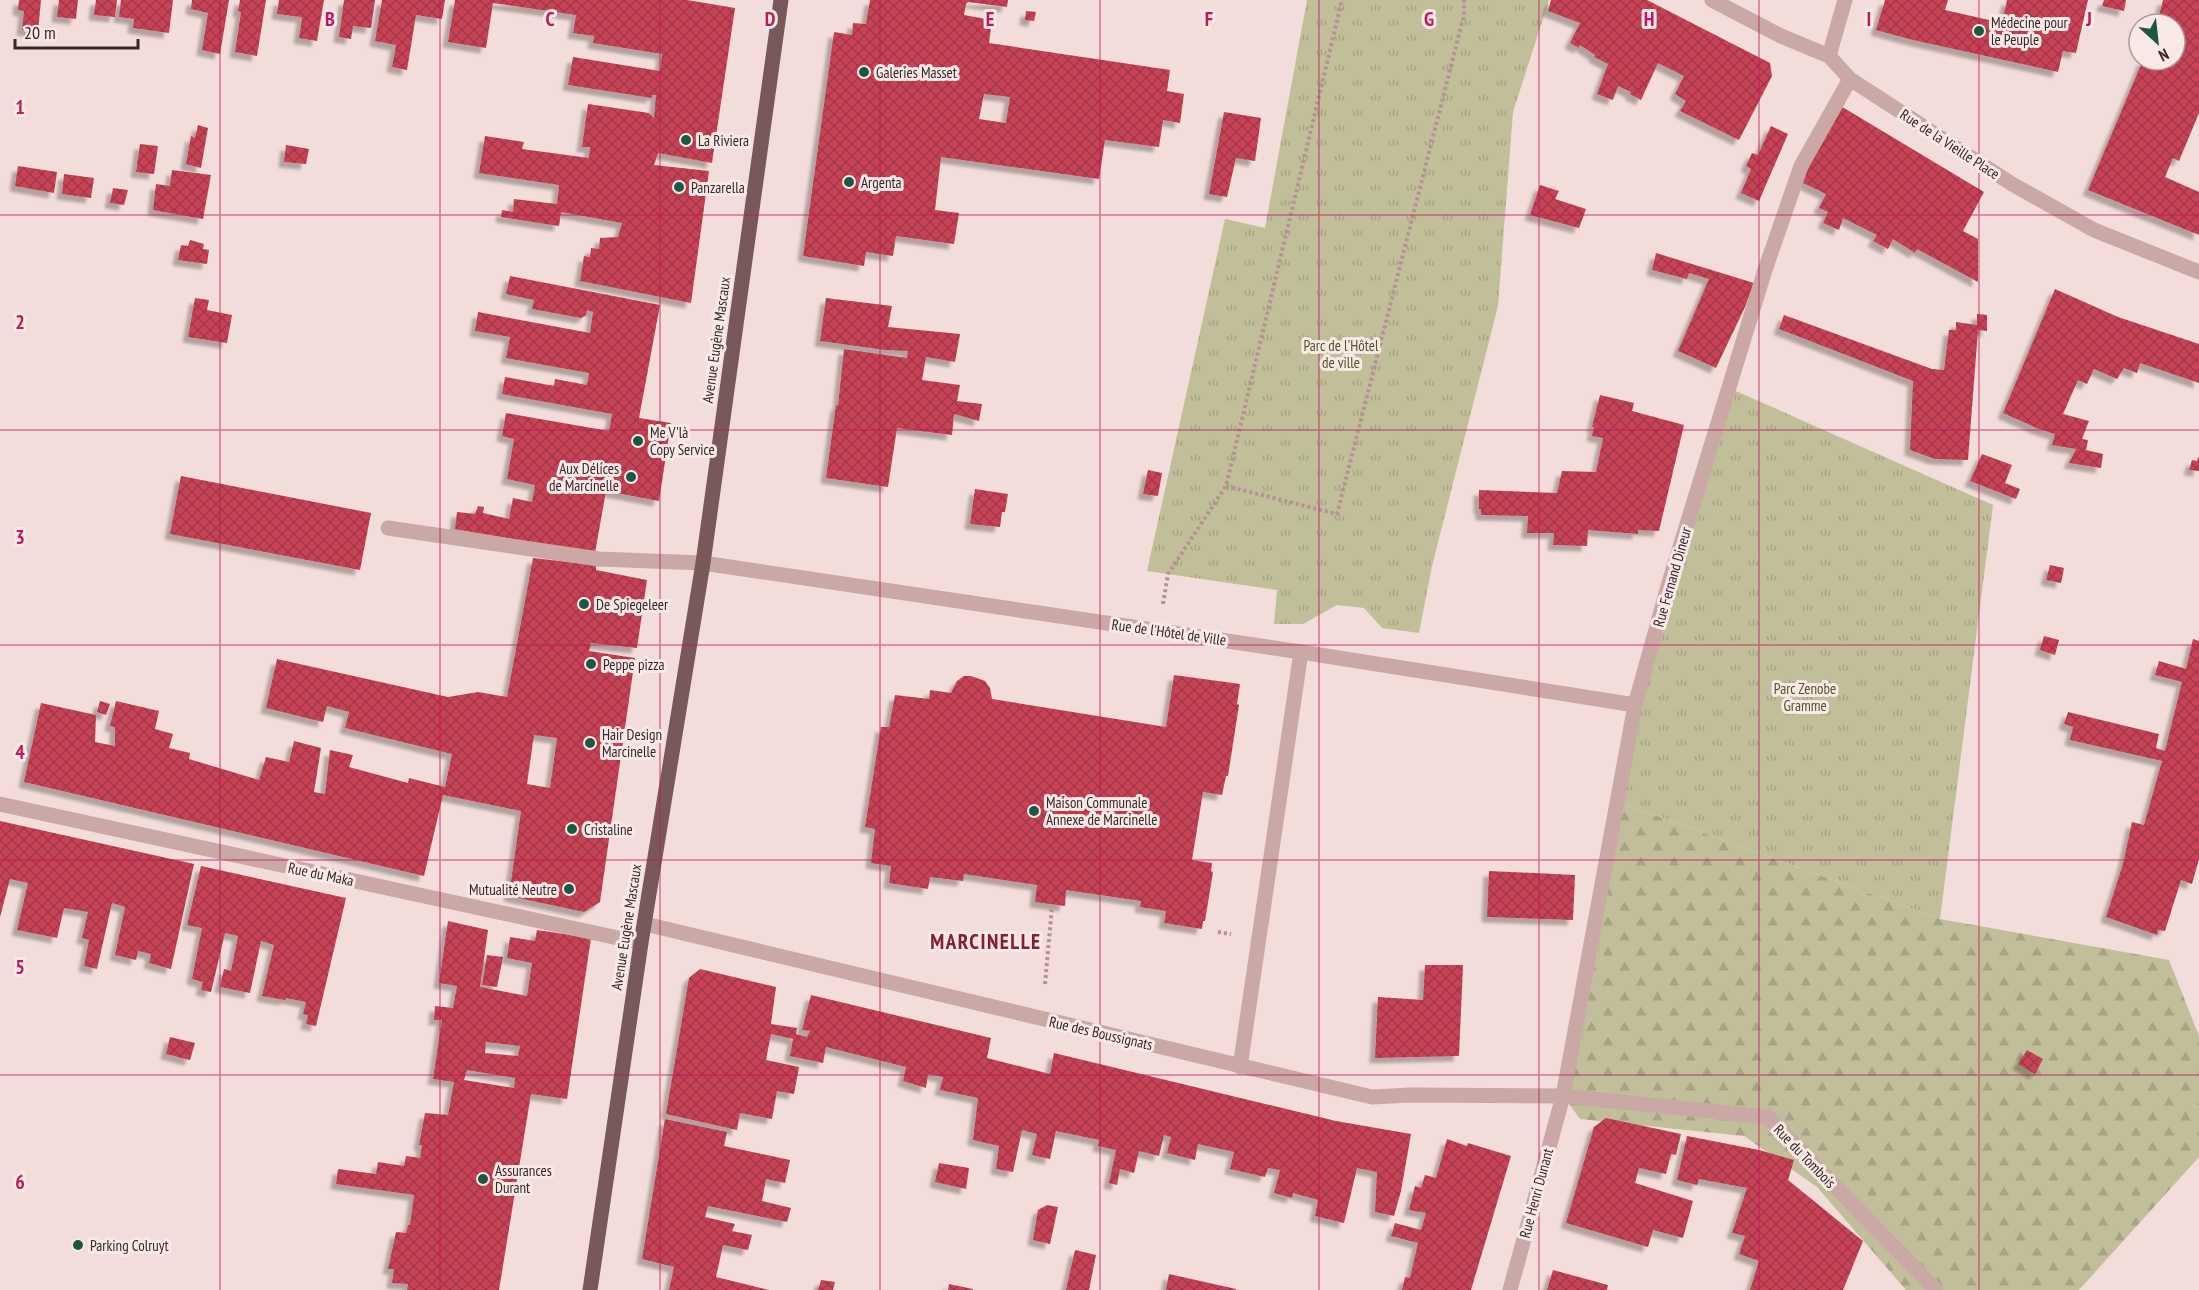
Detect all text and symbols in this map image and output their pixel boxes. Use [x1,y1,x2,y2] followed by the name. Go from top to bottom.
[325,6,335,32] text: B
[545,6,555,32] text: C
[765,6,776,32] text: D
[986,6,994,32] text: E
[1205,6,1213,32] text: F
[1424,6,1434,32] text: G
[1644,6,1654,32] text: H
[1867,6,1871,32] text: I
[2085,6,2092,32] text: J
[15,12,138,50] scale bar
[2127,12,2187,72] north arrow
[1991,13,2068,49] place label: Médecine pour le Peuple
[24,21,56,44] text: 20 m
[1972,24,1986,38] marker: Médecine pour le Peuple
[2155,44,2172,66] text: N
[876,63,957,82] place label: Galeries Masset
[857,65,871,79] marker: Galeries Masset
[15,94,25,120] text: 1
[1897,105,2003,183] street label: Rue de la Vieille Place
[698,131,749,150] place label: La Riviera
[679,133,693,147] marker: La Riviera
[861,173,902,192] place label: Argenta
[842,175,856,189] marker: Argenta
[691,178,745,197] place label: Panzarella
[672,180,686,194] marker: Panzarella
[698,276,734,404] street label: Avenue Eugène Mascaux
[15,309,25,335] text: 2
[1303,336,1379,372] park label: Parc de l'Hôtel de ville
[650,423,715,459] place label: Me V'là Copy Service
[631,434,645,448] marker: Me V'là Copy Service
[549,459,619,495] place label: Aux Délices de Marcinelle
[624,470,638,484] marker: Aux Délices de Marcinelle
[15,524,25,550] text: 3
[1649,524,1696,629] street label: Rue Fernand Dineur
[596,595,669,614] place label: De Spiegeleer
[577,597,591,611] marker: De Spiegeleer
[1111,615,1227,649] street label: Rue de l'Hôtel de Ville
[603,655,665,674] place label: Peppe pizza
[584,657,598,671] marker: Peppe pizza
[1774,679,1836,715] park label: Parc Zenobe Gramme
[602,725,662,761] place label: Hair Design Marcinelle
[583,736,597,750] marker: Hair Design Marcinelle
[15,739,25,765] text: 4
[1046,793,1158,829] place label: Maison Communale Annexe de Marcinelle
[1027,804,1041,818] marker: Maison Communale Annexe de Marcinelle
[584,820,633,839] place label: Cristaline
[565,822,579,836] marker: Cristaline
[286,858,356,890] street label: Rue du Maka
[607,863,645,991] street label: Avenue Eugène Mascaux
[469,880,557,899] place label: Mutualité Neutre
[562,882,576,896] marker: Mutualité Neutre
[930,928,1042,955] district label: MARCINELLE
[15,954,25,980] text: 5
[1047,1012,1155,1054] street label: Rue des Boussignats
[1770,1120,1840,1192] street label: Rue du Tombois
[1515,1146,1557,1240] street label: Rue Henri Dunant
[495,1161,552,1197] place label: Assurances Durant
[15,1169,25,1195] text: 6
[476,1172,490,1186] marker: Assurances Durant
[90,1236,169,1255] place label: Parking Colruyt
[71,1238,85,1252] marker: Parking Colruyt

